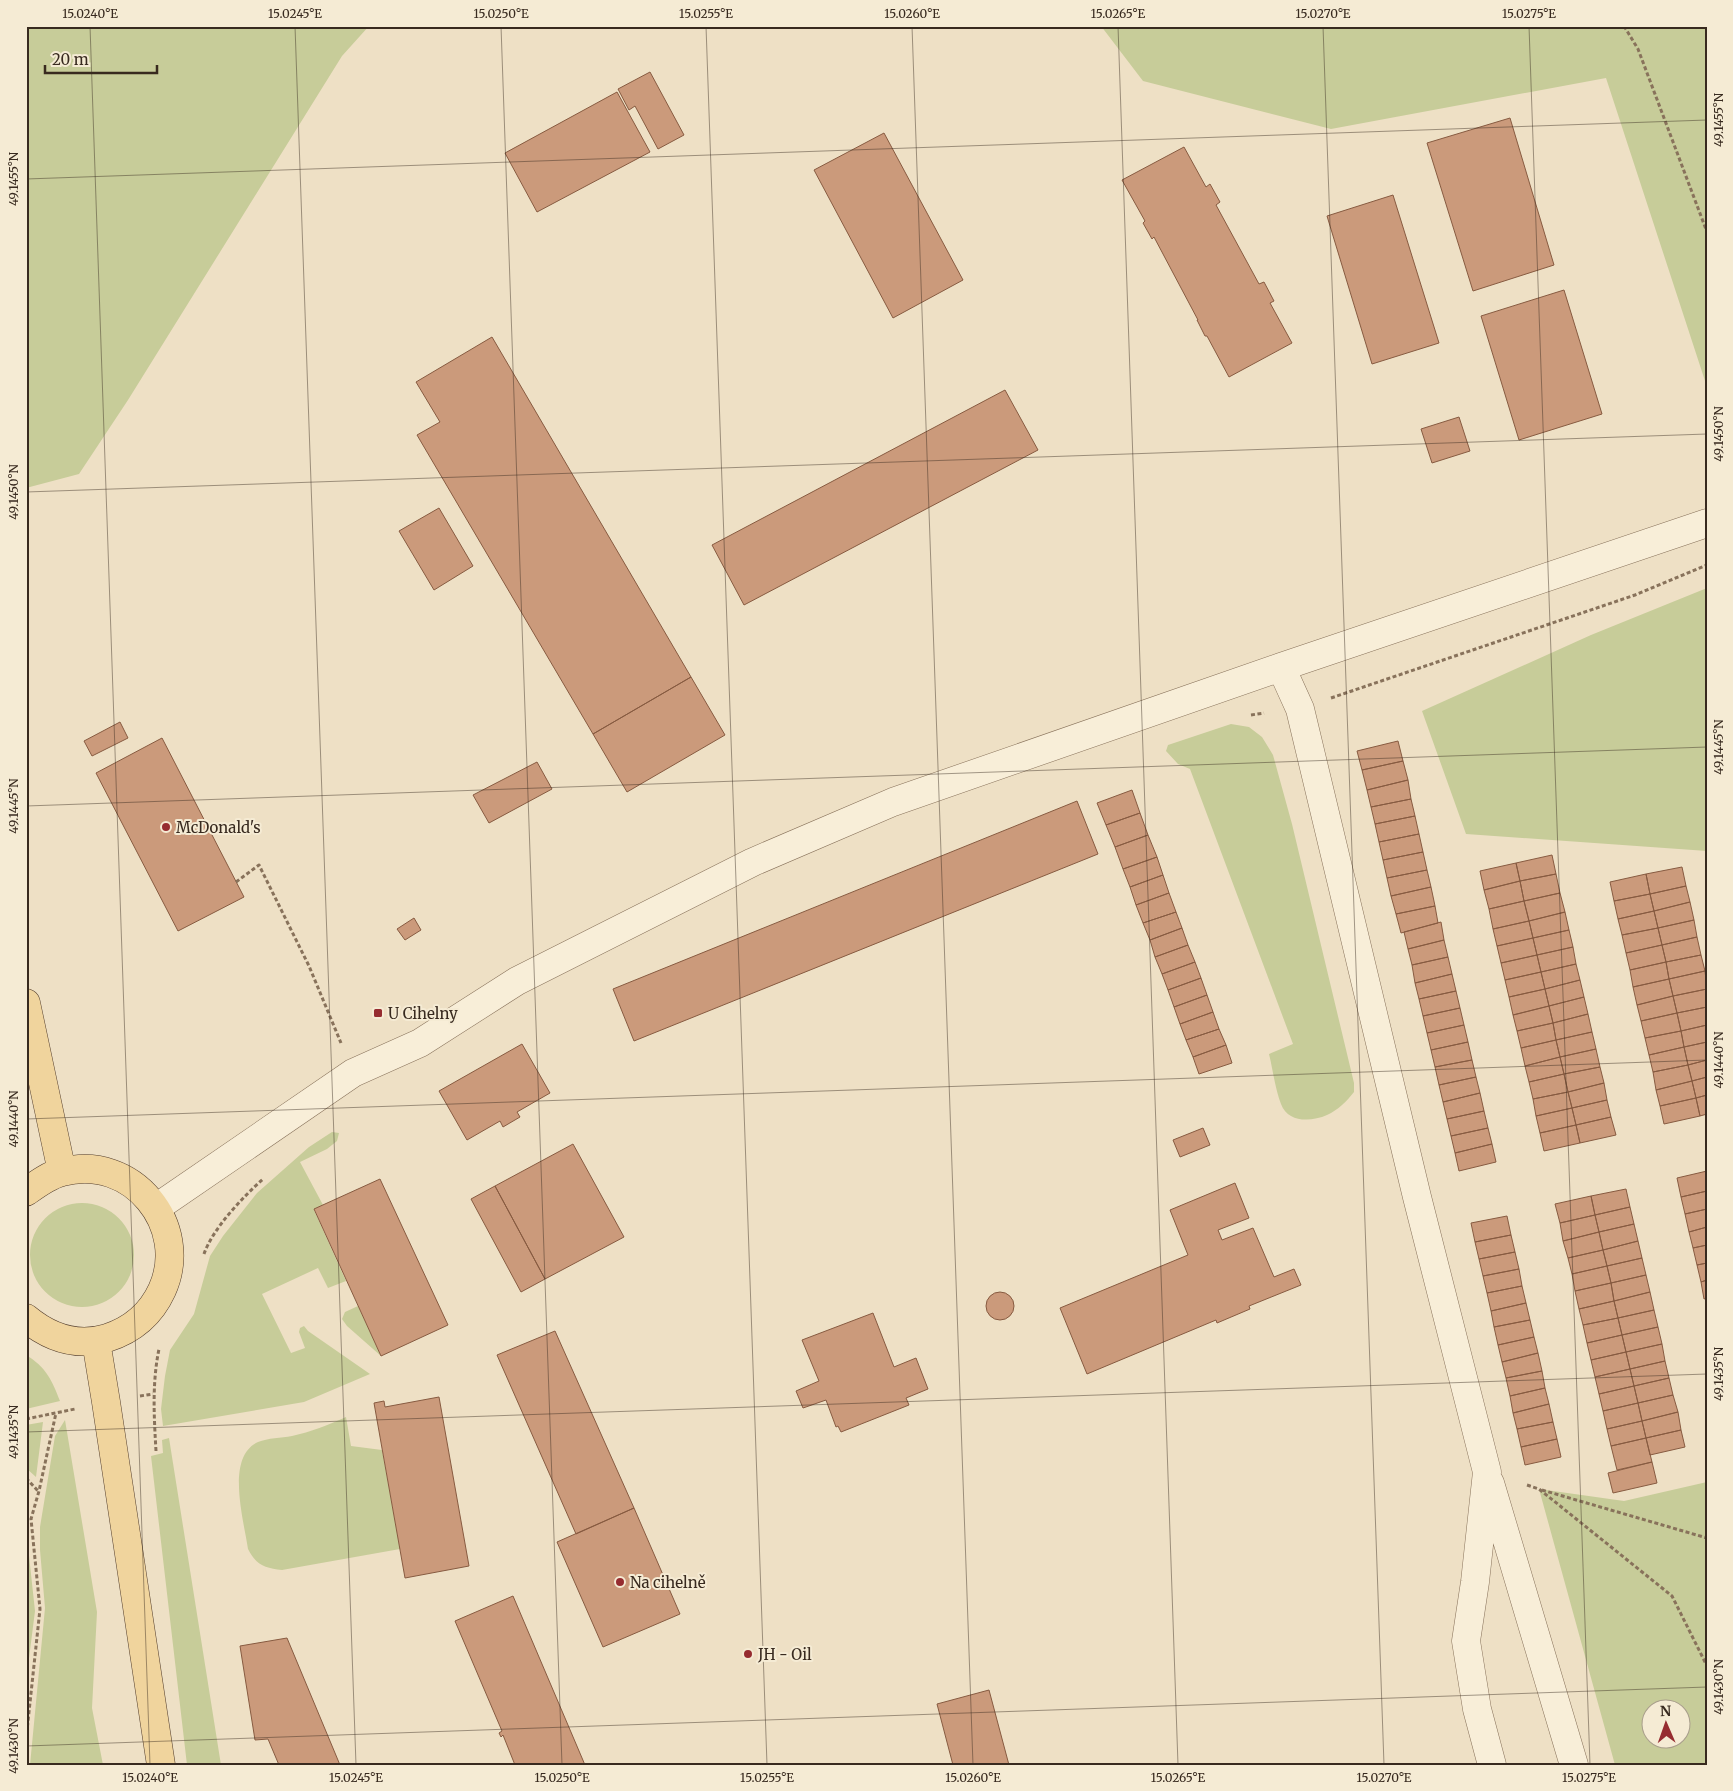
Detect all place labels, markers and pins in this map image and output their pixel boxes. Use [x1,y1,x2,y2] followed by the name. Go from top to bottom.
[176,818,261,837] place label: McDonald's
[160,821,172,833] marker: McDonald's
[388,1004,458,1023] place label: U Cihelny
[372,1007,384,1019] marker: U Cihelny
[630,1573,706,1592] place label: Na cihelně
[614,1576,626,1588] marker: Na cihelně
[757,1645,812,1664] place label: JH - Oil
[742,1648,754,1660] marker: JH - Oil

